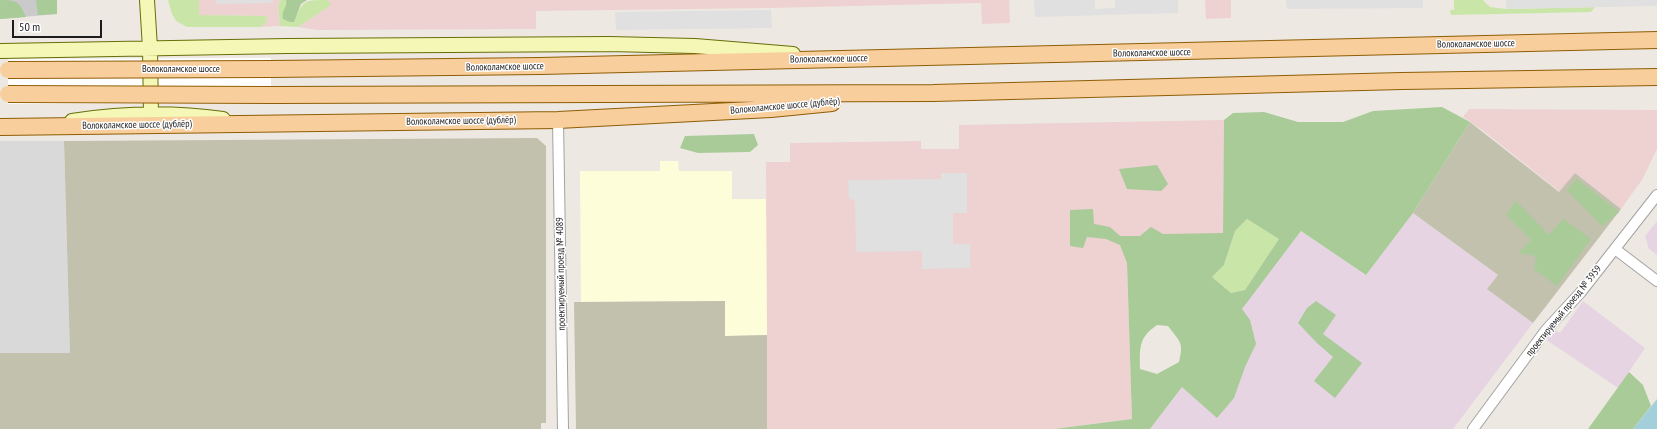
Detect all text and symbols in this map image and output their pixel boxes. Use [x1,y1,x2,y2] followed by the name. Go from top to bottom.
[14,12,104,38] scale bar
[19,19,40,34] text: 50 m
[1437,37,1515,51] street label: Волоколамское шоссе
[1113,46,1191,60] street label: Волоколамское шоссе
[790,52,868,66] street label: Волоколамское шоссе
[466,60,544,74] street label: Волоколамское шоссе
[142,63,220,75] street label: Волоколамское шоссе
[730,95,840,117] street label: Волоколамское шоссе (дублёр)
[406,114,516,128] street label: Волоколамское шоссе (дублёр)
[82,118,192,132] street label: Волоколамское шоссе (дублёр)
[554,217,568,331] street label: проектируемый проезд № 4089
[1524,263,1604,359] street label: проектируемый проезд № 3959

